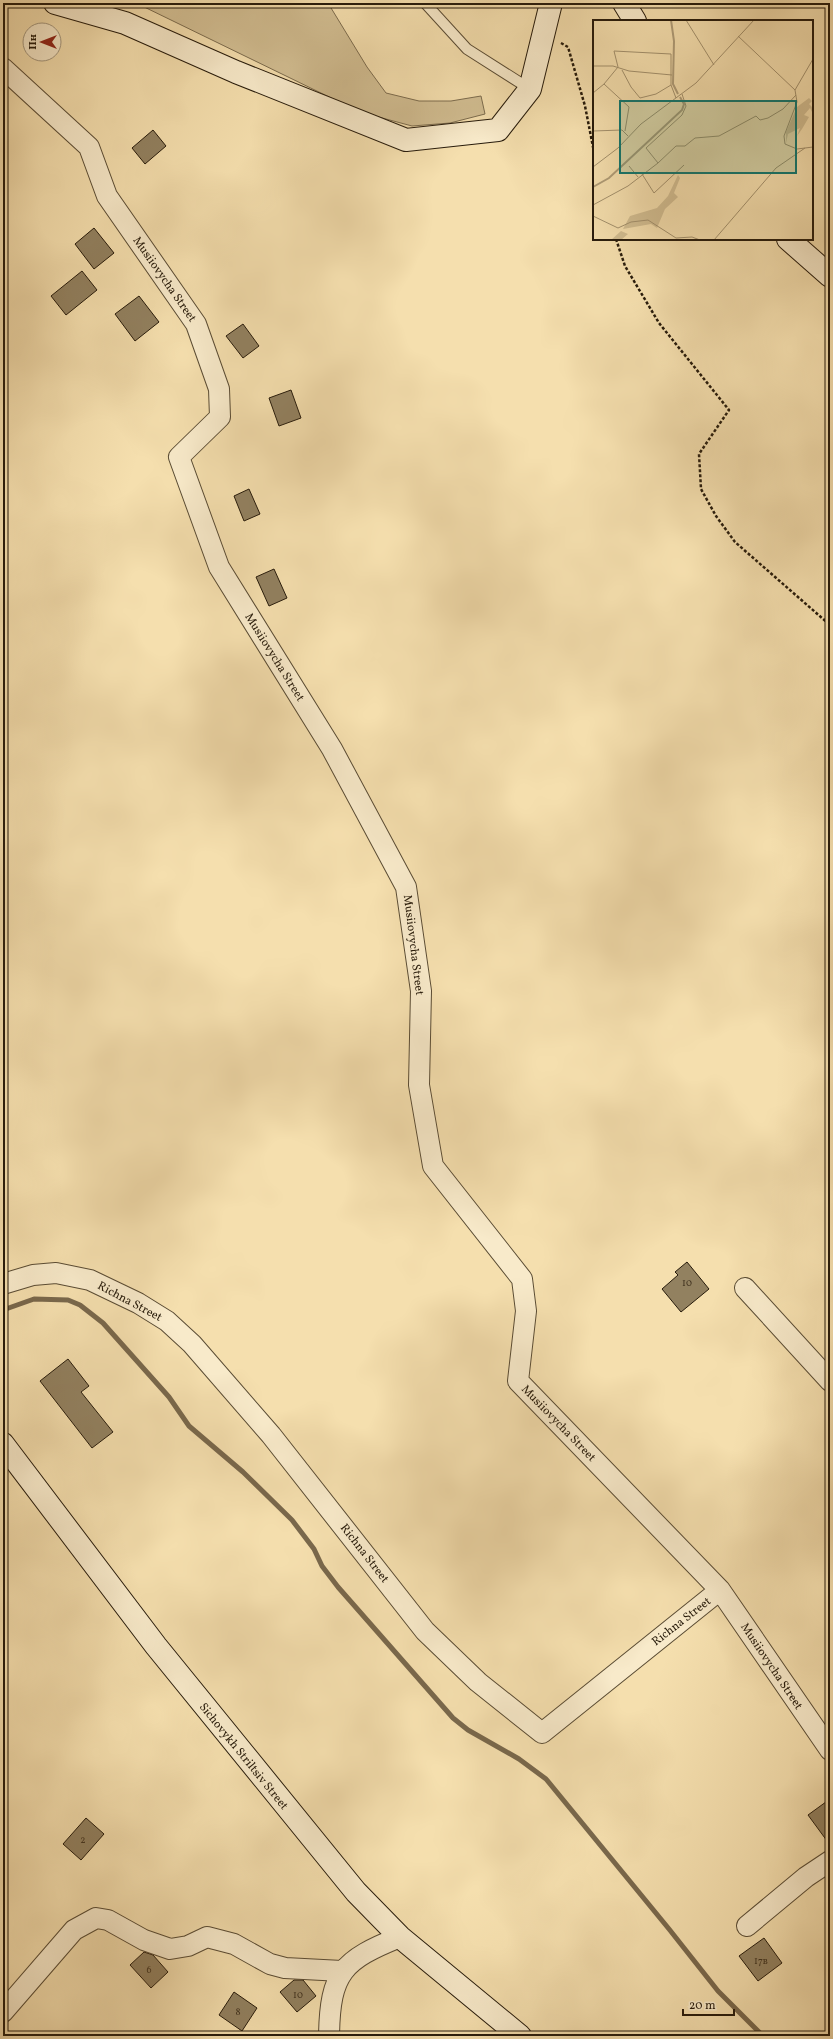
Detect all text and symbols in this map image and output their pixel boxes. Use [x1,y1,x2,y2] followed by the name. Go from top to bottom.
[593,20,813,240] inset map
[22,22,62,62] north arrow
[26,34,41,50] text: Пн
[129,234,200,326] street label: Musiiovycha Street
[241,610,308,705] street label: Musiiovycha Street
[399,894,427,996] street label: Musiiovycha Street
[682,1276,692,1290] house number: 10
[94,1278,165,1326] street label: Richna Street
[517,1382,599,1466] street label: Musiiovycha Street
[336,1521,392,1587] street label: Richna Street
[649,1594,715,1650] street label: Richna Street
[736,1620,806,1713] street label: Musiiovycha Street
[195,1700,291,1814] street label: Sichovykh Striltsiv Street
[80,1833,86,1847] house number: 2
[754,1954,768,1968] house number: 17в
[146,1963,152,1977] house number: 6
[293,1988,303,2002] house number: 10
[683,1991,734,2017] scale bar
[689,1998,716,2014] text: 20 m
[235,2005,241,2019] house number: 8

